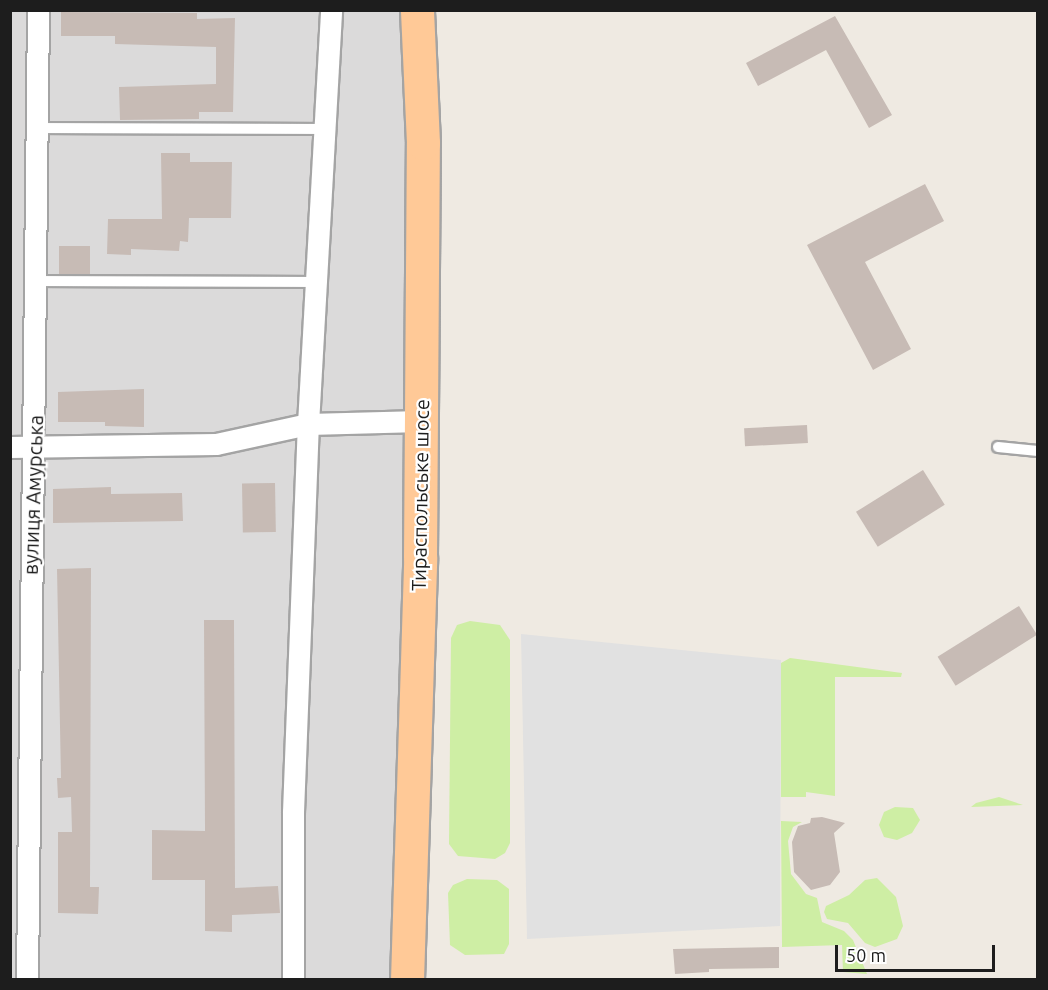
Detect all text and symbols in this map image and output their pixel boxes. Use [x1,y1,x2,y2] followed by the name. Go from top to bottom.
[406,399,434,591] street label: Тираспольське шосе
[18,415,48,575] street label: вулиця Амурська
[838,933,998,971] scale bar
[846,945,886,965] text: 50 m

